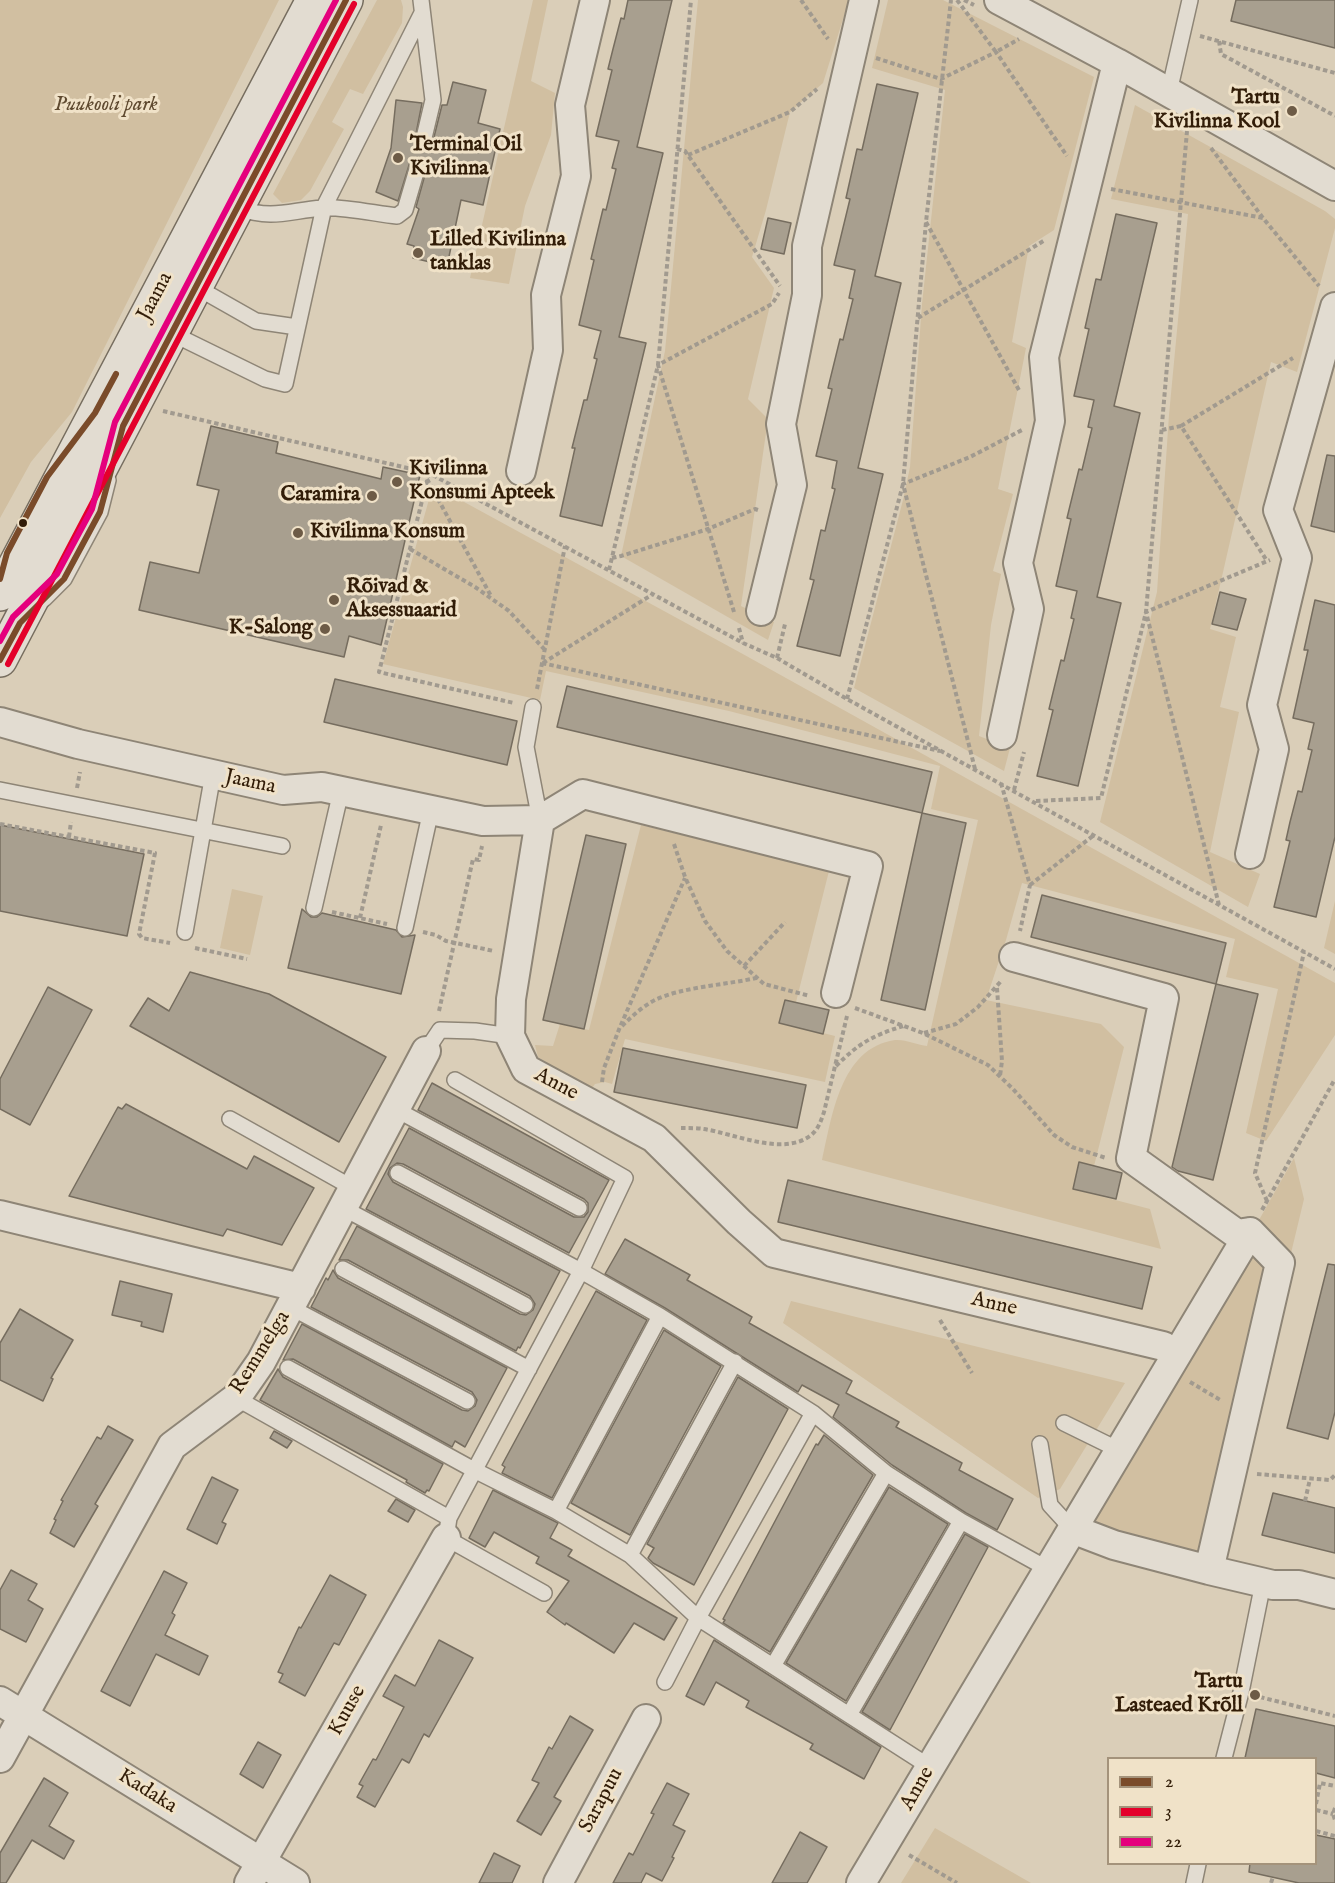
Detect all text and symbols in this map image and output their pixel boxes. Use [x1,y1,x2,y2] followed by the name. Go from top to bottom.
[1154,86,1280,136] place label: Tartu Kivilinna Kool
[54,93,158,119] park label: Puukooli park
[1285,104,1299,118] marker: Tartu Kivilinna Kool
[410,133,522,183] place label: Terminal Oil Kivilinna
[391,151,405,165] marker: Terminal Oil Kivilinna
[430,228,566,278] place label: Lilled Kivilinna tanklas
[411,246,425,260] marker: Lilled Kivilinna tanklas
[133,268,179,326] street label: Jaama
[409,457,555,507] place label: Kivilinna Konsumi Apteek
[390,475,404,489] marker: Kivilinna Konsumi Apteek
[281,483,360,509] place label: Caramira
[365,489,379,503] marker: Caramira
[17,517,29,529] unlabelled marker
[310,520,465,546] place label: Kivilinna Konsum
[291,526,305,540] marker: Kivilinna Konsum
[346,575,457,625] place label: Rõivad & Aksessuaarid
[327,593,341,607] marker: Rõivad & Aksessuaarid
[229,616,313,642] place label: K-Salong
[318,622,332,636] marker: K-Salong
[222,765,278,801] street label: Jaama
[530,1063,582,1107] street label: Anne
[969,1288,1019,1322] street label: Anne
[225,1307,297,1399] street label: Remmelga
[1115,1670,1243,1720] place label: Tartu Lasteaed Krõll
[324,1681,372,1741] street label: Kuuse
[1248,1688,1262,1702] marker: Tartu Lasteaed Krõll
[1107,1757,1317,1865] legend
[896,1763,940,1815] street label: Anne
[113,1764,181,1820] street label: Kadaka
[575,1764,629,1838] street label: Sarapuu
[1165,1771,1173,1794] text: 2
[1165,1801,1172,1824] text: 3
[1165,1831,1182,1854] text: 22

